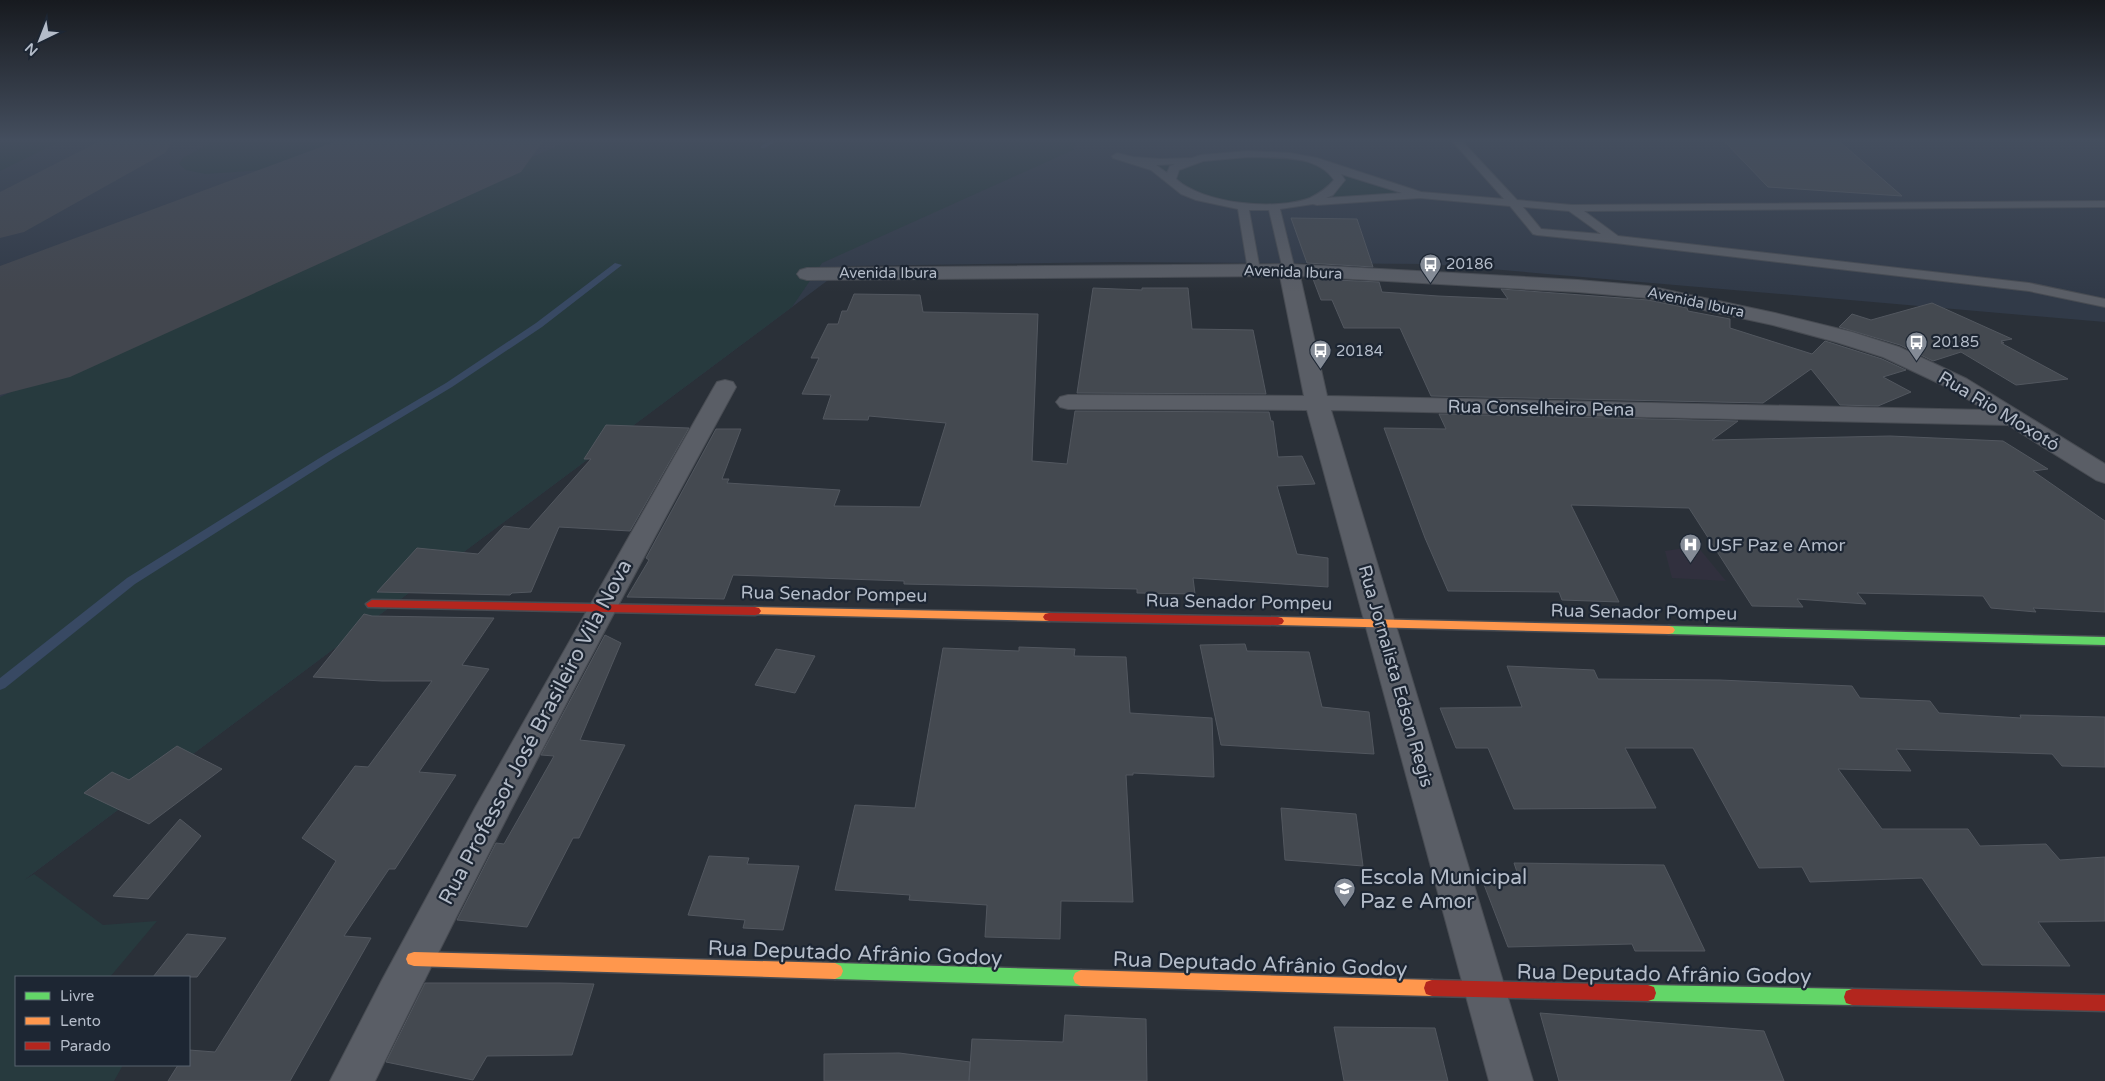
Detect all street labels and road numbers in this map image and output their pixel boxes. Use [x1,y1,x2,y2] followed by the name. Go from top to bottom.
[1243,261,1343,283] street label: Avenida Ibura
[839,264,937,282] street label: Avenida Ibura
[1646,283,1746,321] street label: Avenida Ibura
[1934,366,2064,456] street label: Rua Rio Moxotó
[1447,395,1635,421] street label: Rua Conselheiro Pena
[434,556,637,909] street label: Rua Professor José Brasileiro Vila Nova
[1354,562,1438,790] street label: Rua Jornalista Edson Regis
[741,581,927,607] street label: Rua Senador Pompeu
[1146,589,1332,615] street label: Rua Senador Pompeu
[1551,599,1737,625] street label: Rua Senador Pompeu
[707,936,1003,971] street label: Rua Deputado Afrânio Godoy
[1112,947,1408,982] street label: Rua Deputado Afrânio Godoy
[1516,959,1812,990] street label: Rua Deputado Afrânio Godoy

